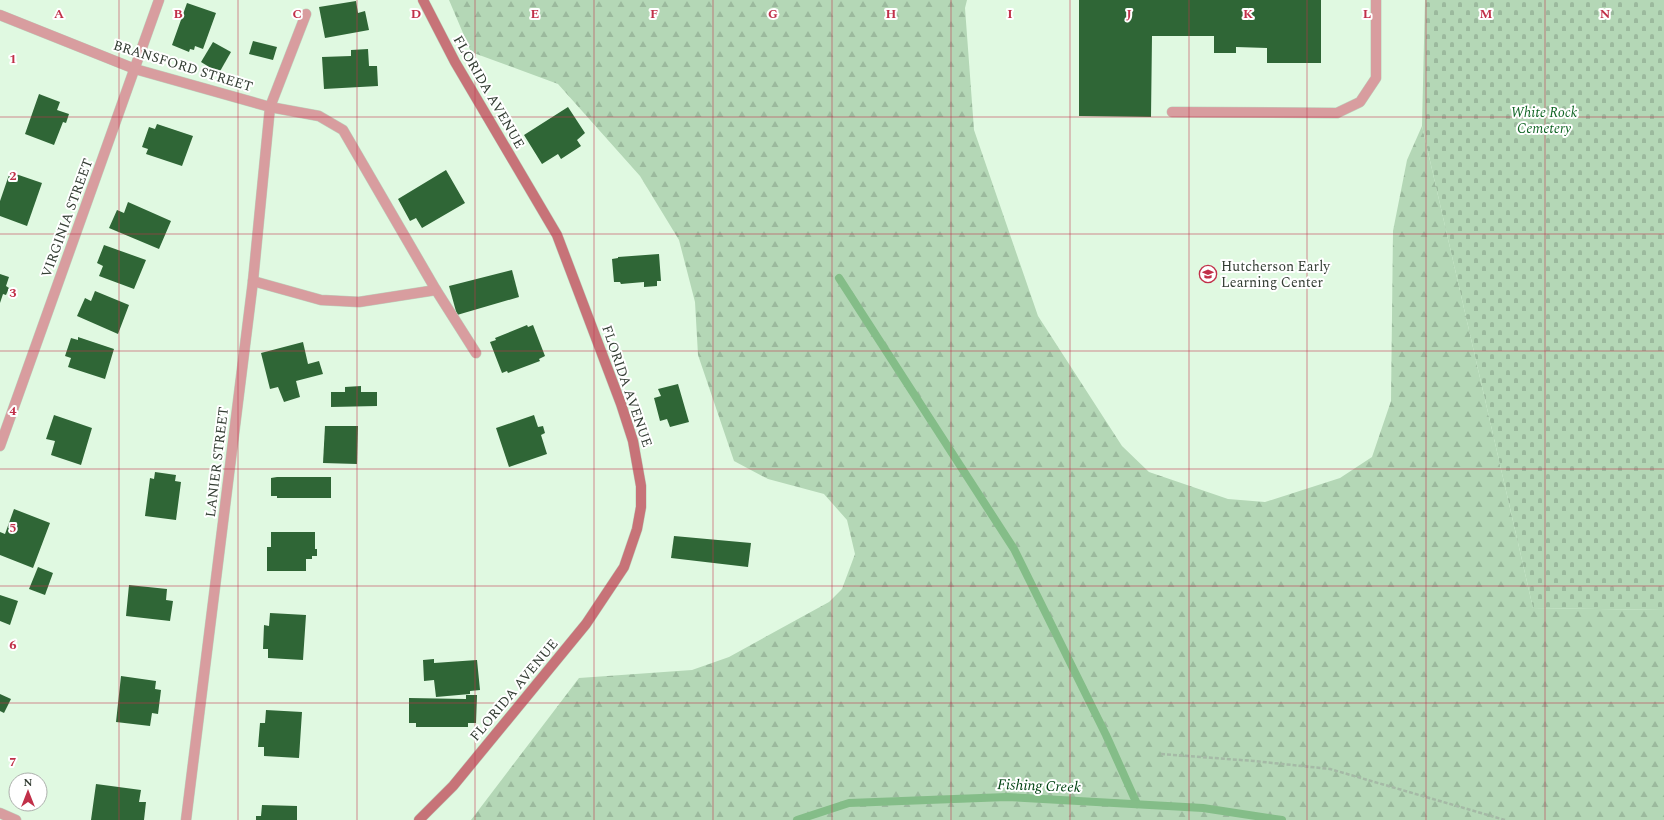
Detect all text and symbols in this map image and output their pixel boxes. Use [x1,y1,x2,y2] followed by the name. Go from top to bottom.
[54,4,64,24] text: A
[173,4,183,24] text: B
[292,4,302,24] text: C
[411,4,421,24] text: D
[531,4,540,24] text: E
[650,4,658,24] text: F
[768,4,778,24] text: G
[886,4,897,24] text: H
[1007,4,1013,24] text: I
[1126,4,1132,24] text: J
[1243,4,1253,24] text: K
[1363,4,1371,24] text: L
[1480,4,1493,24] text: M
[1600,4,1611,24] text: N
[448,31,530,153] street label: FLORIDA AVENUE
[111,35,255,97] street label: BRANSFORD STREET
[9,49,17,69] text: 1
[1511,102,1578,139] park label: White Rock Cemetery
[36,155,98,281] street label: VIRGINIA STREET
[9,166,17,186] text: 2
[1221,256,1331,293] place label: Hutcherson Early Learning Center
[1198,264,1218,284] school or university icon: Hutcherson Early Learning Center
[9,283,17,303] text: 3
[596,322,658,450] street label: FLORIDA AVENUE
[9,401,17,421] text: 4
[200,405,234,519] street label: LANIER STREET
[9,518,17,538] text: 5
[465,634,563,746] street label: FLORIDA AVENUE
[9,635,17,655] text: 6
[9,752,17,772] text: 7
[8,772,48,812] north arrow
[997,773,1081,799] water label: Fishing Creek
[24,774,33,791] text: N

